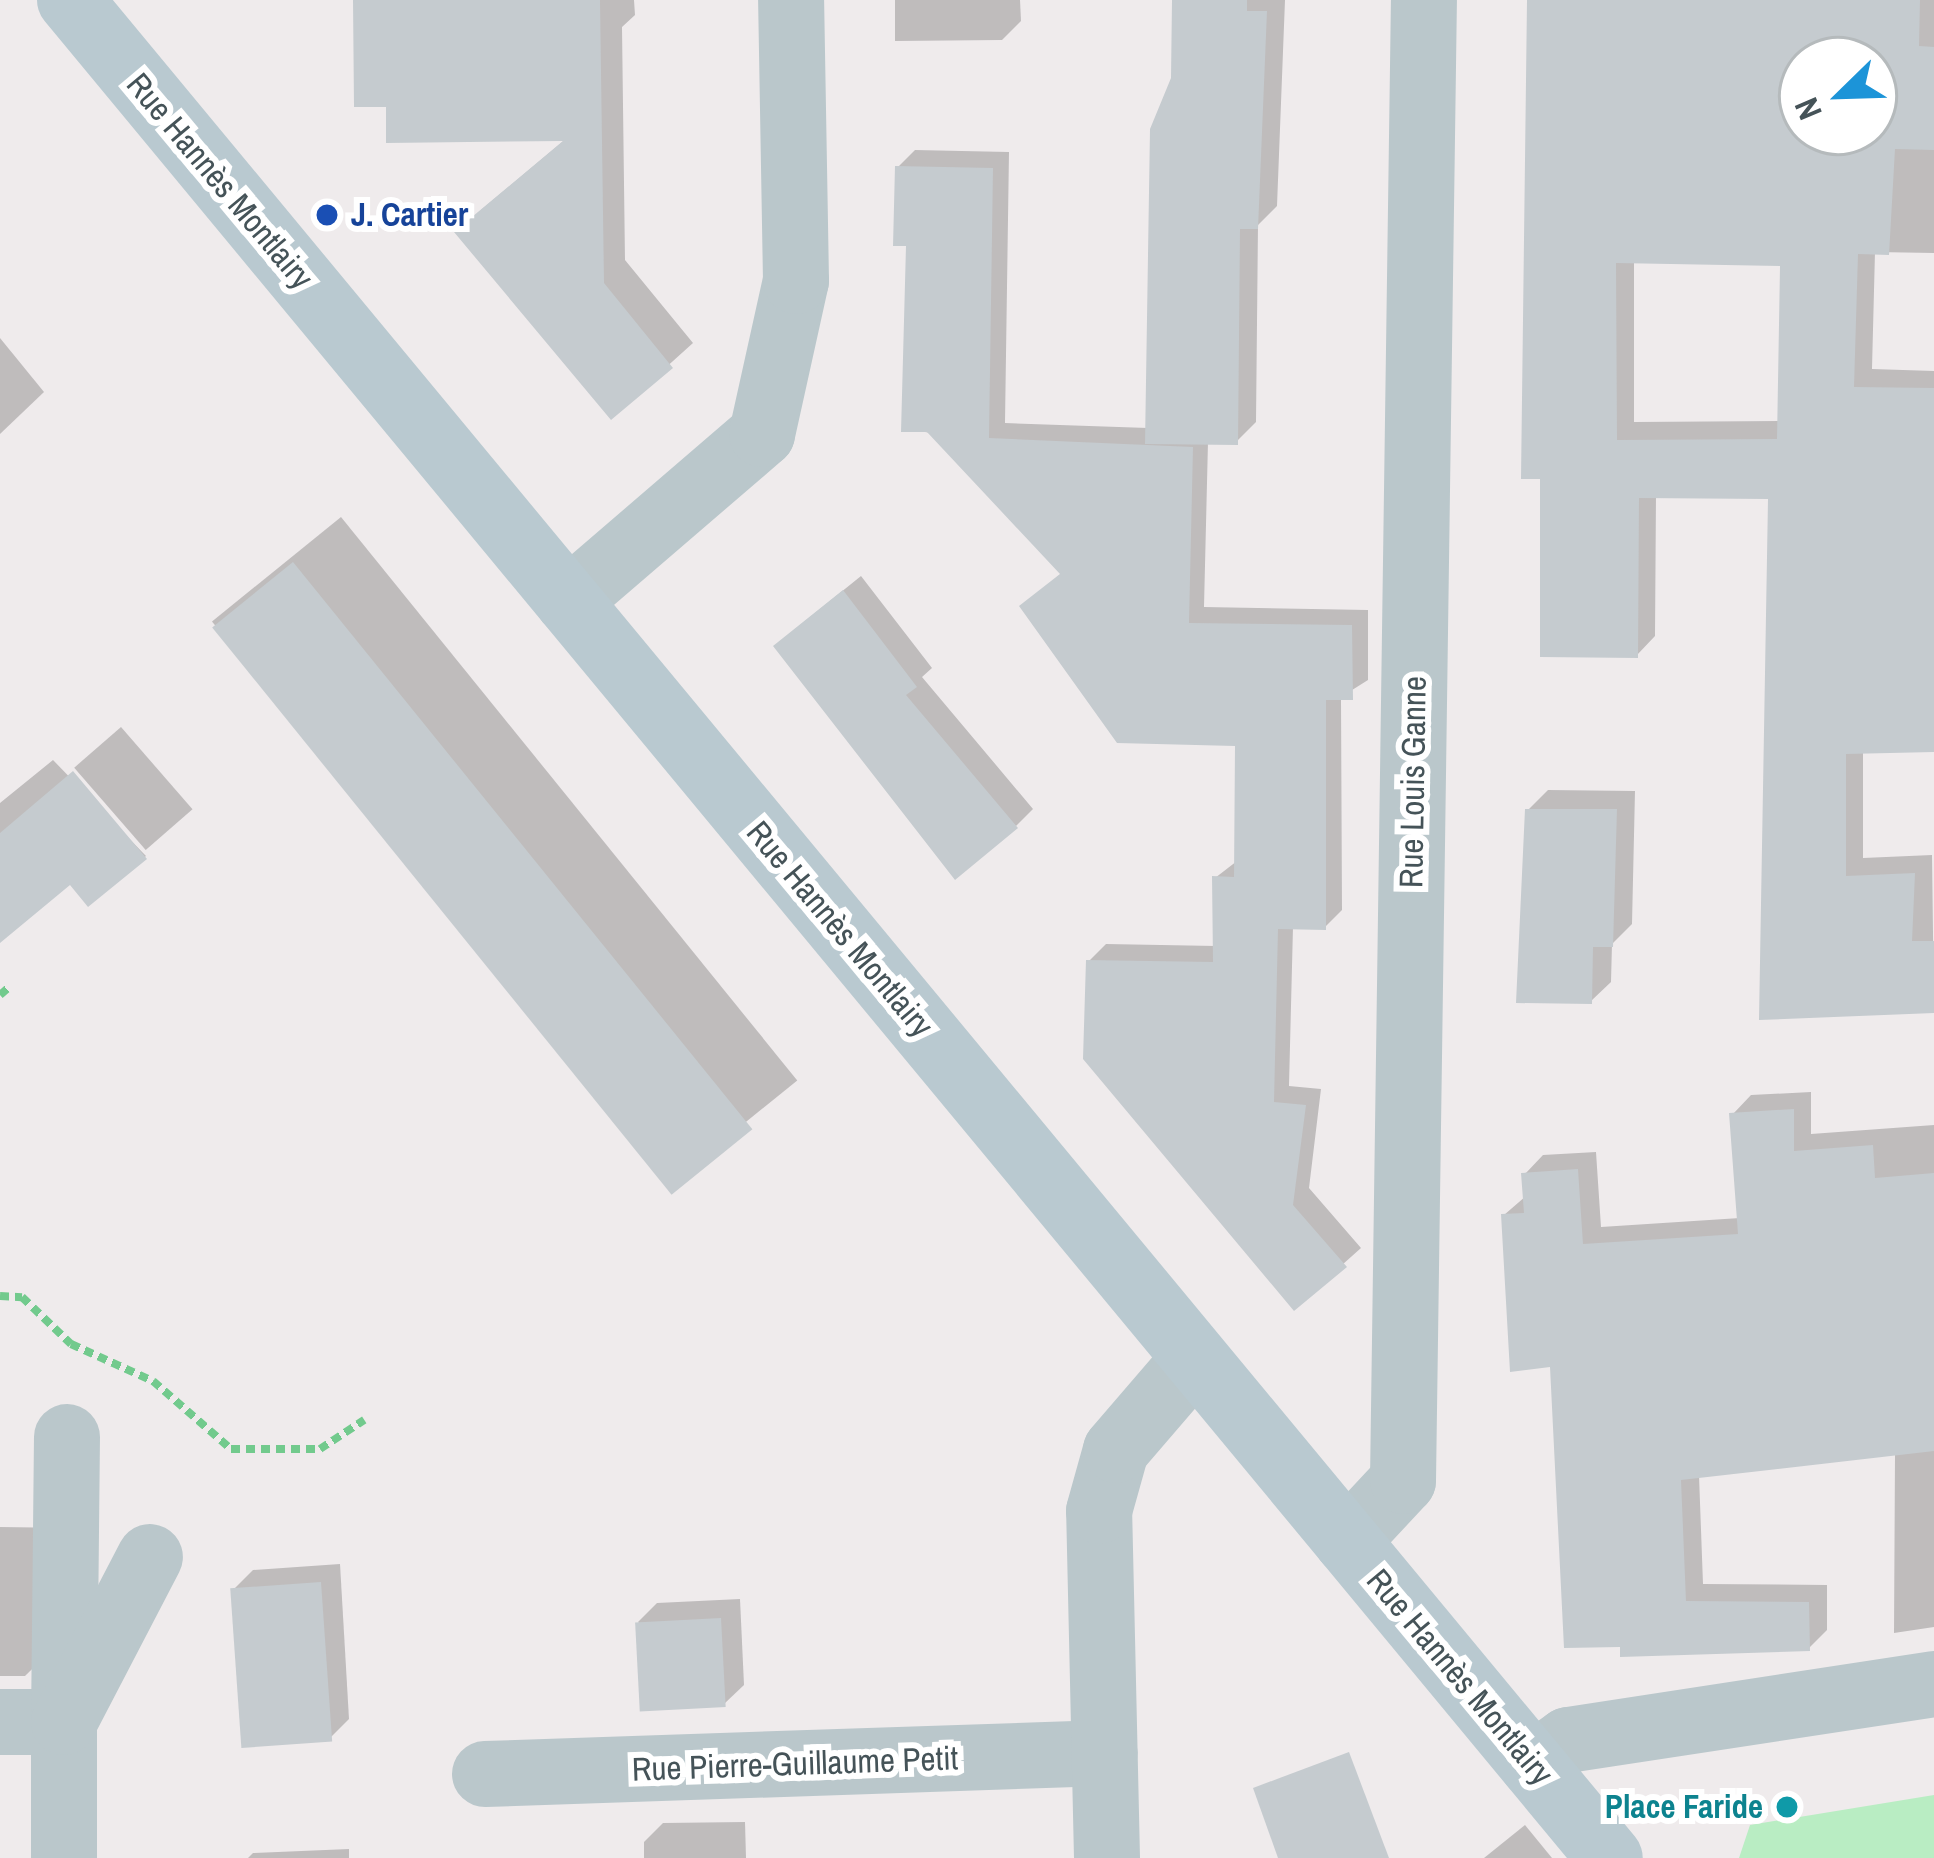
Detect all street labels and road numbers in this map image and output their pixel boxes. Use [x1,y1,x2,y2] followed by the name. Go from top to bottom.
[118,65,322,297] street label: Rue Hannès Montlairy
[1391,676,1435,888] street label: Rue Louis Ganne
[738,813,942,1045] street label: Rue Hannès Montlairy
[1358,1561,1562,1793] street label: Rue Hannès Montlairy
[631,1739,959,1789] street label: Rue Pierre-Guillaume Petit

